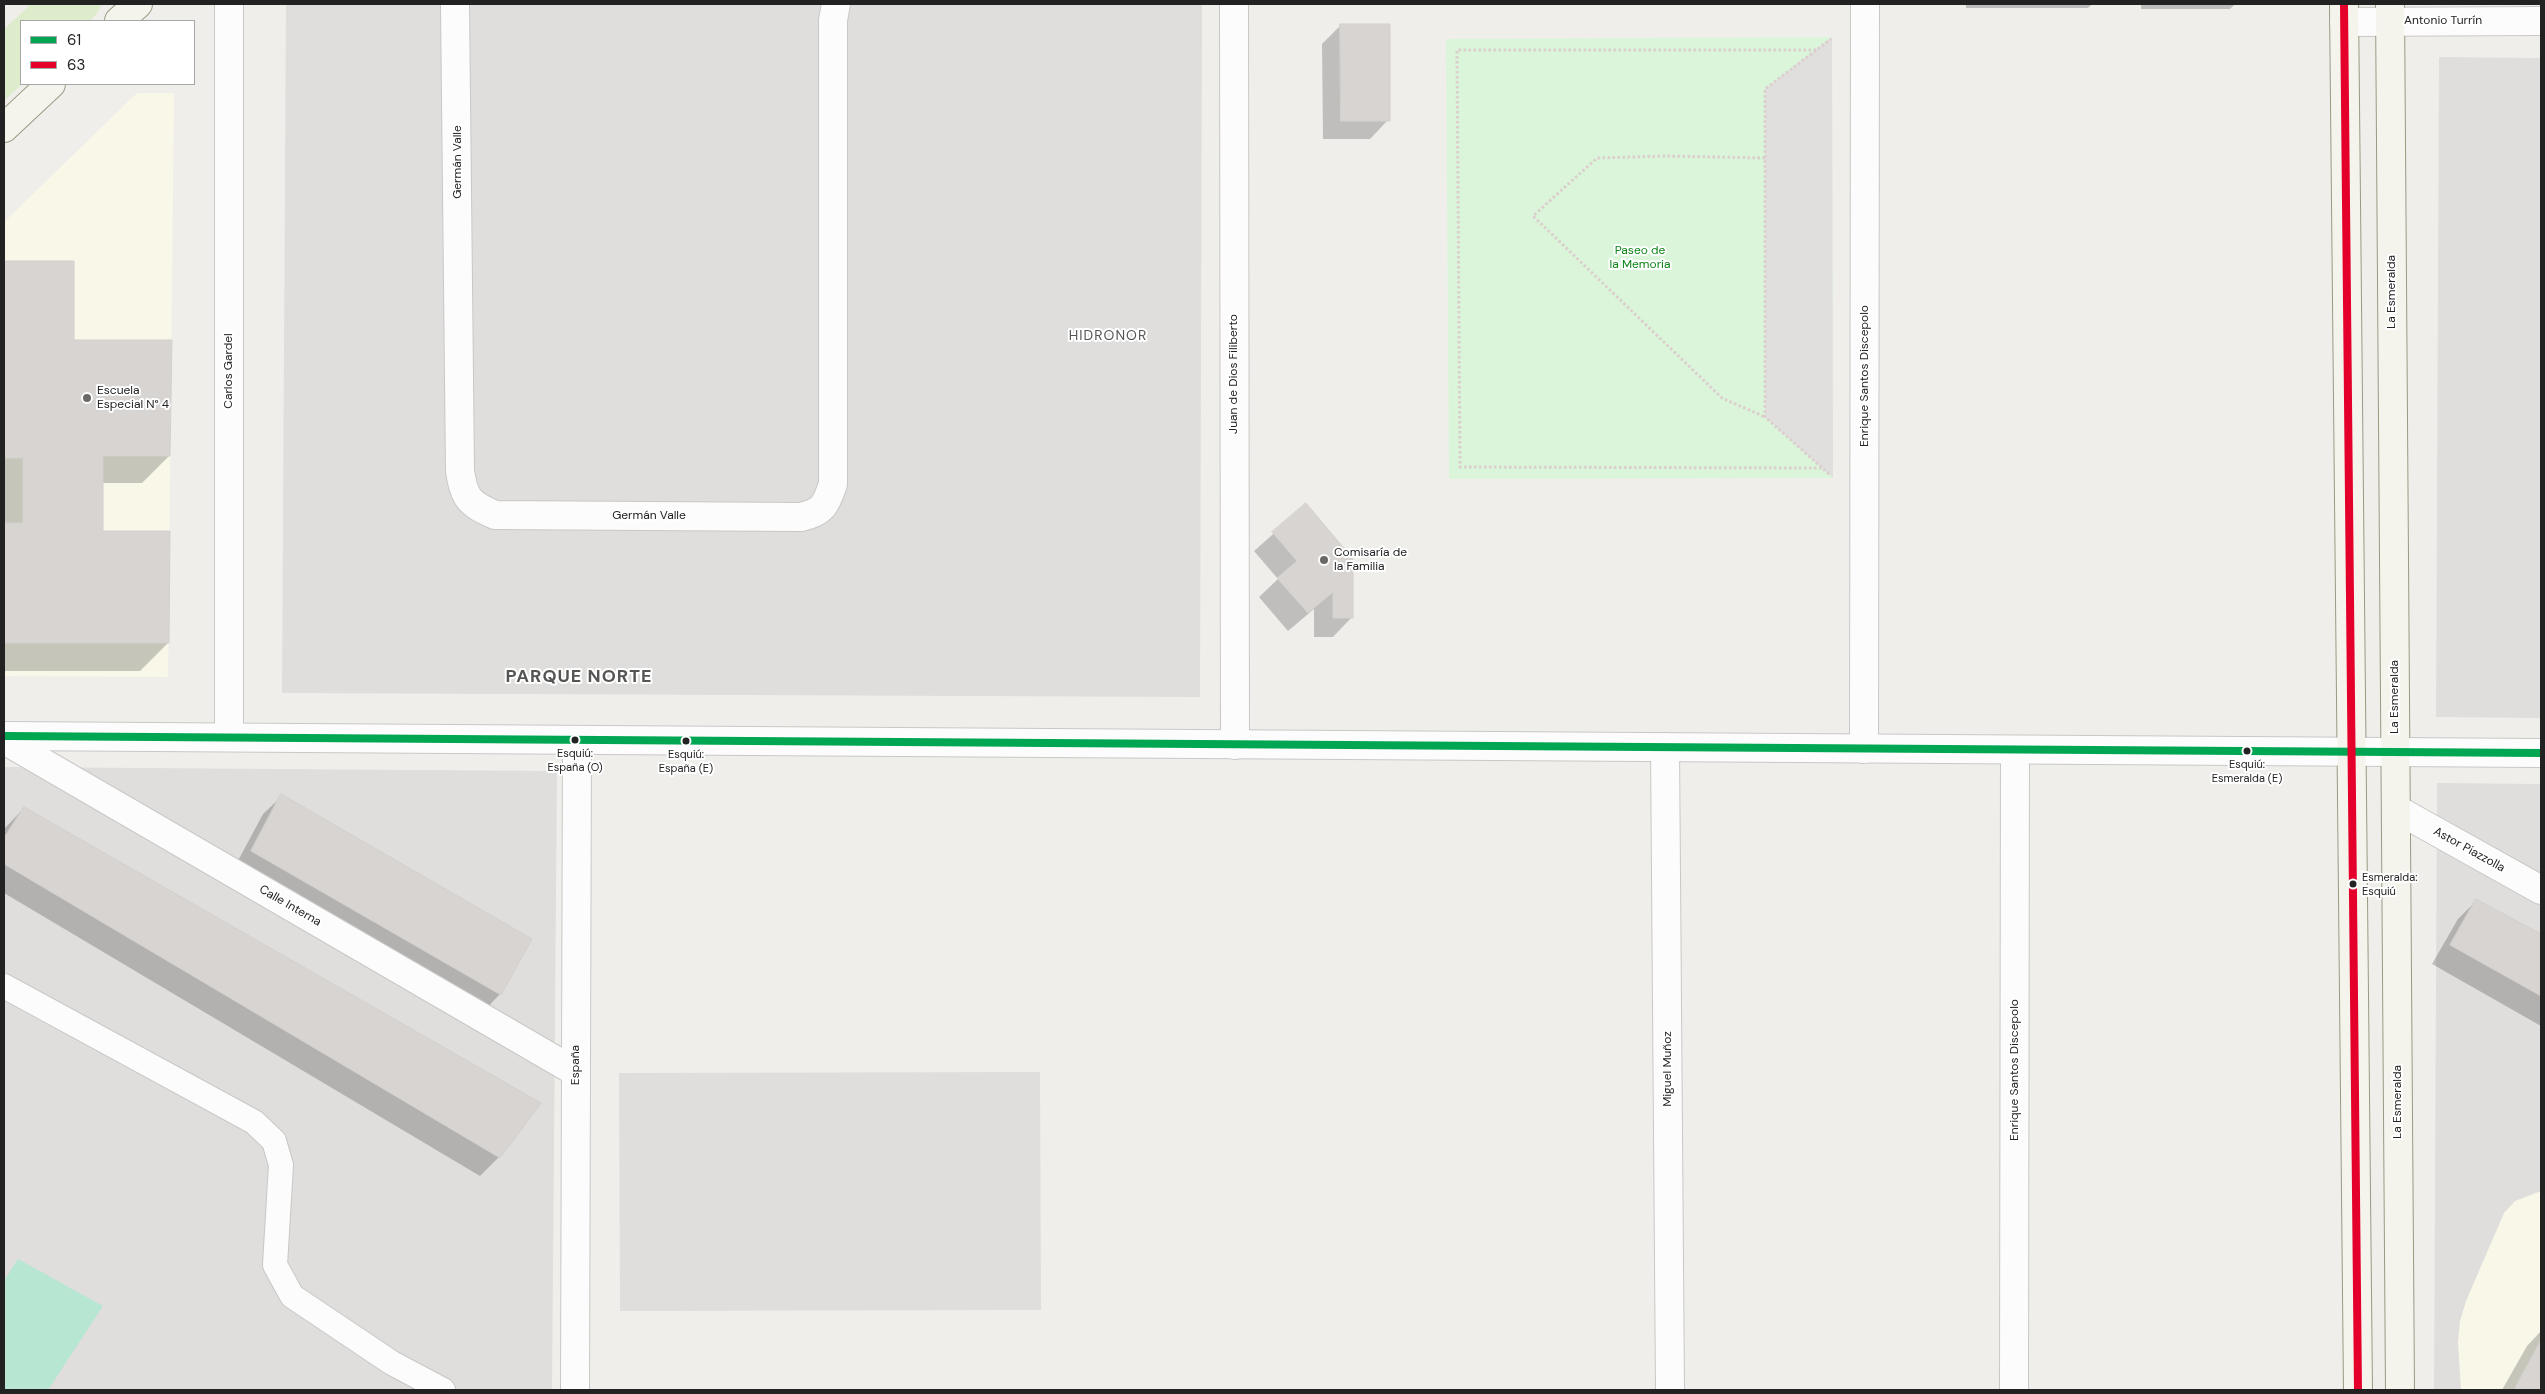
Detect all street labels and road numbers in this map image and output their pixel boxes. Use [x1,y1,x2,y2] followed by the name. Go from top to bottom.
[2404,14,2482,28] street label: Antonio Turrín
[451,125,465,199] street label: Germán Valle
[2385,255,2399,329] street label: La Esmeralda
[1858,305,1872,447] street label: Enrique Santos Discepolo
[1227,314,1241,434] street label: Juan de Dios Filiberto
[222,333,236,409] street label: Carlos Gardel
[612,509,686,523] street label: Germán Valle
[2388,660,2402,734] street label: La Esmeralda
[2431,824,2507,876] street label: Astor Piazzolla
[256,882,324,930] street label: Calle Interna
[2008,999,2022,1141] street label: Enrique Santos Discepolo
[1661,1031,1675,1107] street label: Miguel Muñoz
[569,1045,583,1085] street label: España
[2391,1065,2405,1139] street label: La Esmeralda

